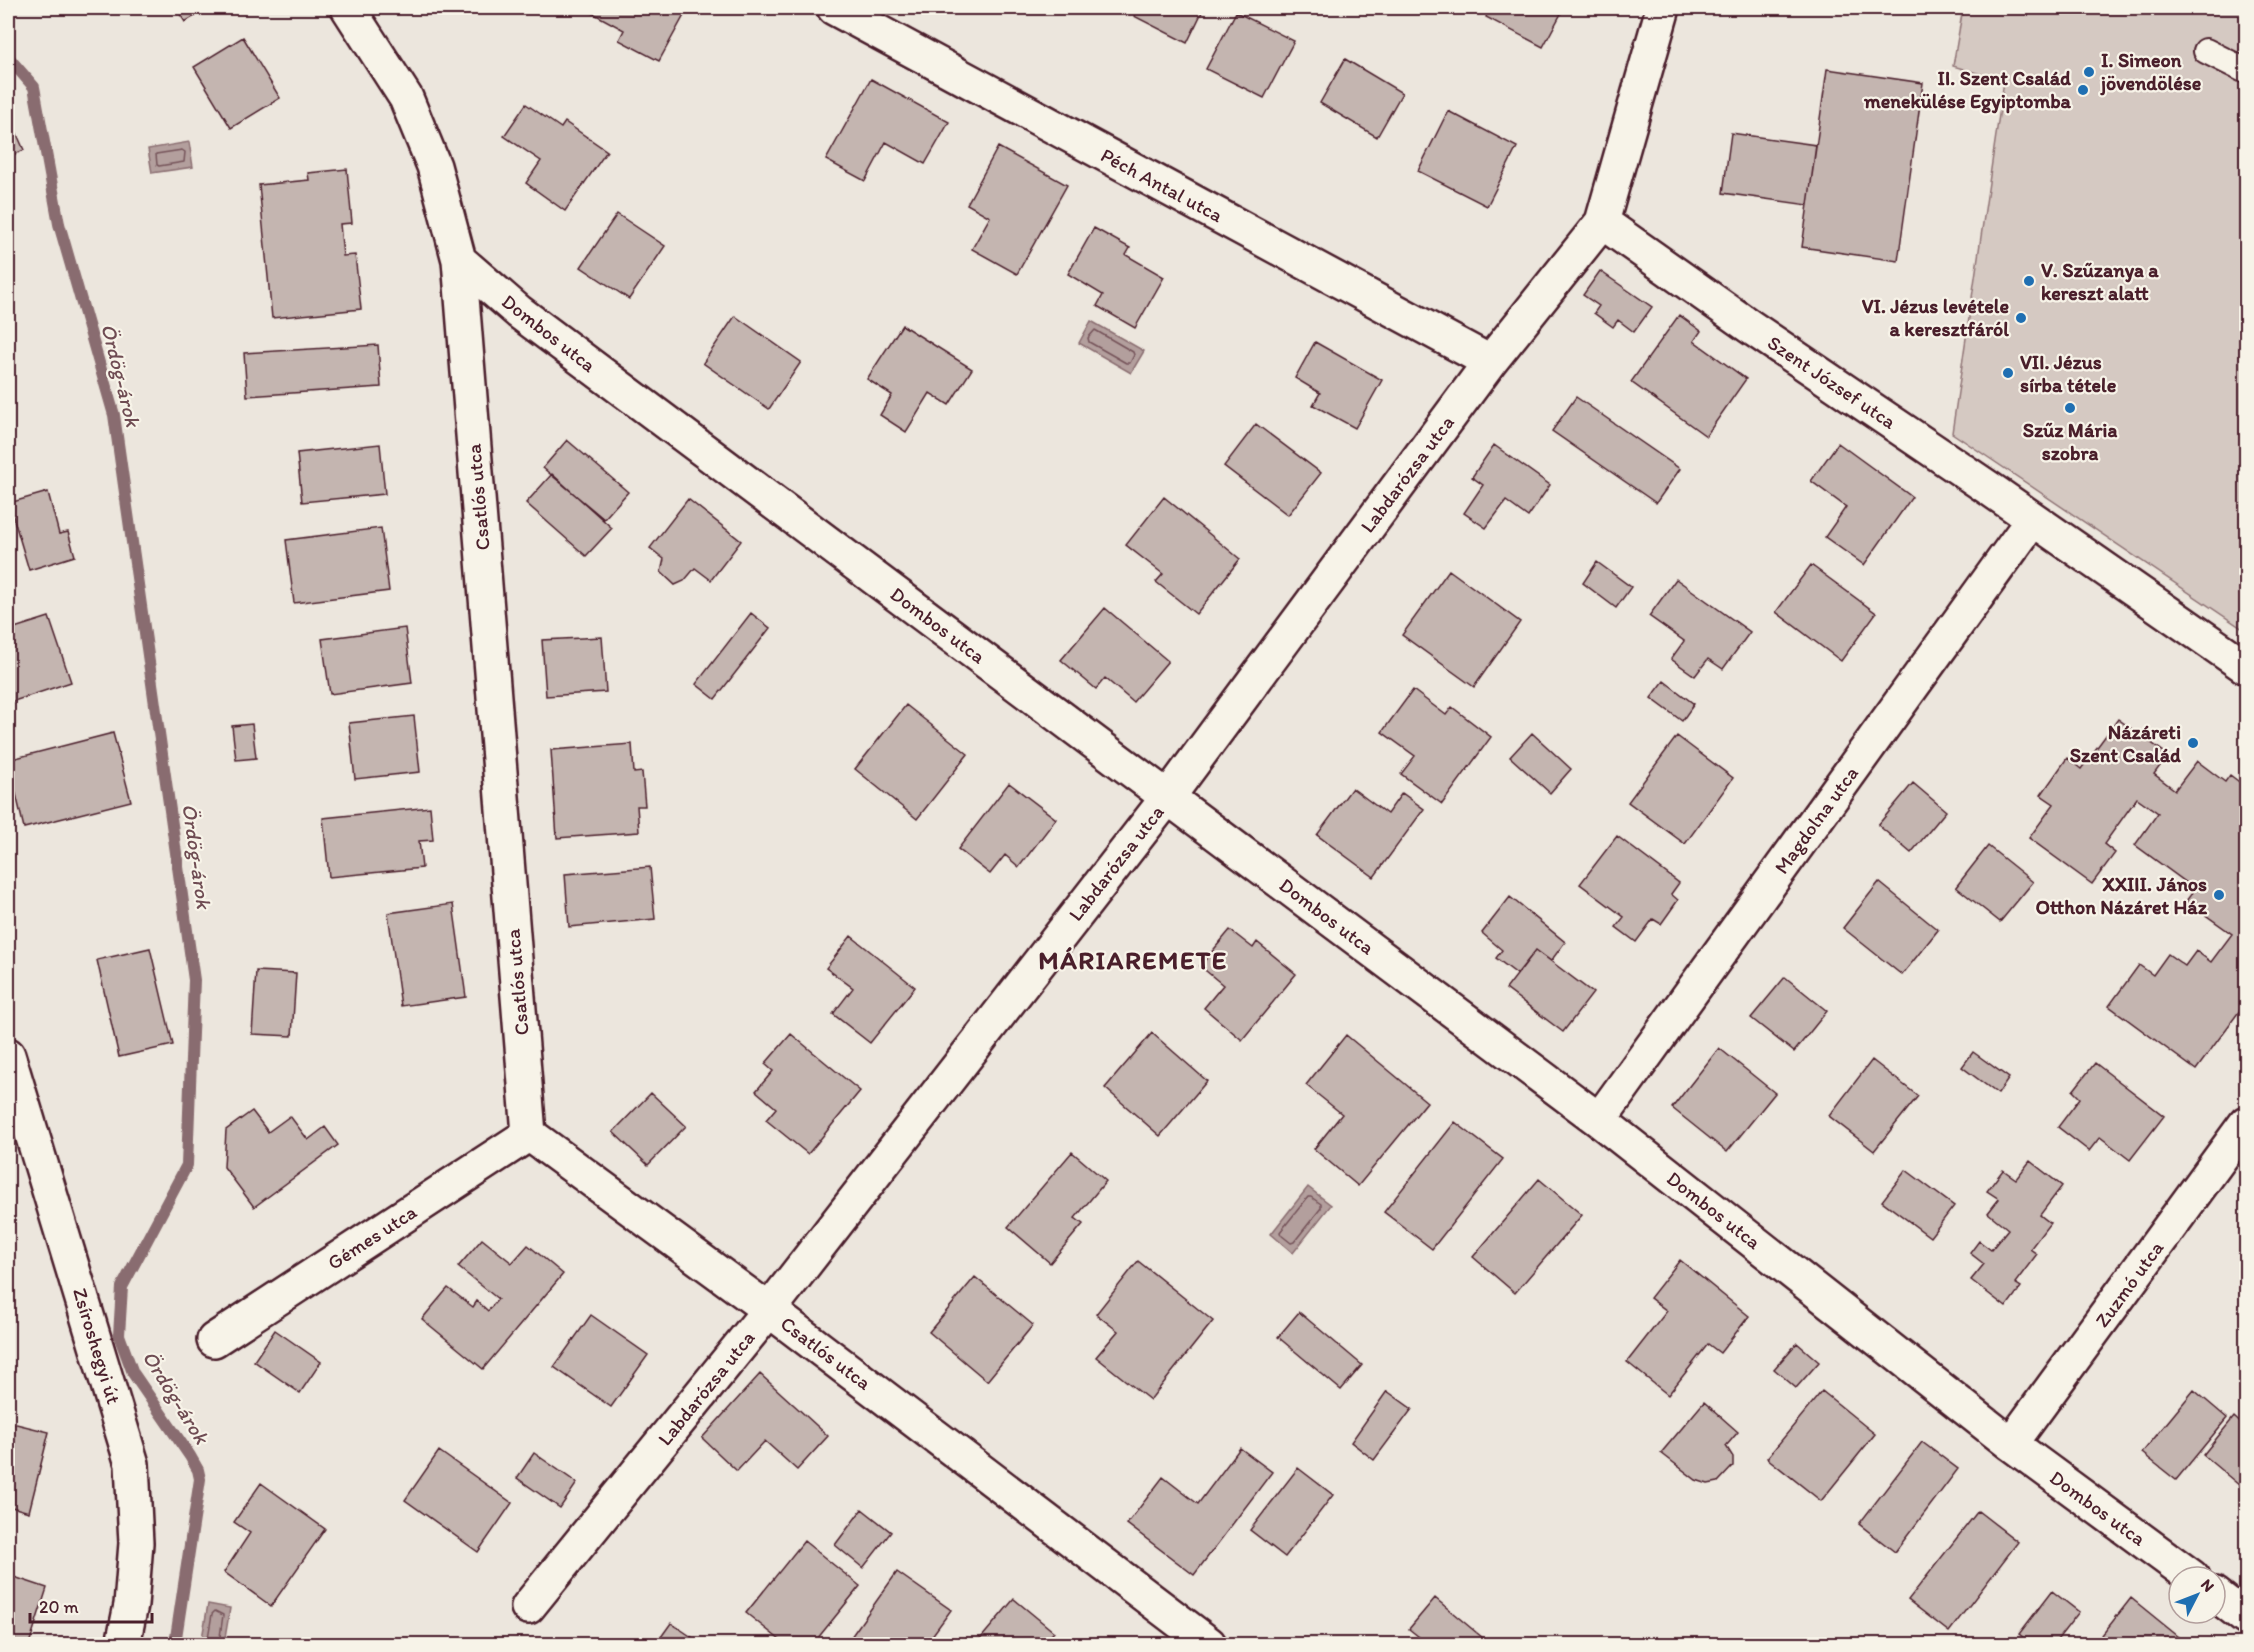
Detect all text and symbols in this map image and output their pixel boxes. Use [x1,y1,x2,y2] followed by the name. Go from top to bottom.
[2100,48,2202,96] place label: I. Simeon jövendölése
[2082,65,2096,79] marker: I. Simeon jövendölése
[1863,66,2072,114] place label: II. Szent Család menekülése Egyiptomba
[2076,83,2090,97] marker: II. Szent Család menekülése Egyiptomba
[1097,143,1228,228] street label: Péch Antal utca
[2041,258,2159,305] place label: V. Szűzanya a kereszt alatt
[2022,274,2036,288] marker: V. Szűzanya a kereszt alatt
[497,289,601,377] street label: Dombos utca
[1862,294,2009,341] place label: VI. Jézus levétele a keresztfáról
[2014,311,2028,325] marker: VI. Jézus levétele a keresztfáról
[96,321,146,430] water label: Ördög-árok
[1763,330,1901,434] street label: Szent József utca
[2020,350,2117,397] place label: VII. Jézus sírba tétele
[2001,366,2015,380] marker: VII. Jézus sírba tétele
[2063,401,2077,415] marker: Szűz Mária szobra
[1355,411,1459,537] street label: Labdarózsa utca
[2023,418,2117,465] place label: Szűz Mária szobra
[461,442,495,551] street label: Csatlós utca
[886,582,991,669] street label: Dombos utca
[2070,720,2181,767] place label: Názáreti Szent Család
[2186,736,2200,750] marker: Názáreti Szent Család
[1769,762,1863,878] street label: Magdolna utca
[1063,800,1169,926] street label: Labdarózsa utca
[177,802,217,911] water label: Ördög-árok
[2035,872,2208,919] place label: XXIII. János Otthon Názáret Ház
[1275,873,1380,960] street label: Dombos utca
[2212,888,2226,902] marker: XXIII. János Otthon Názáret Ház
[500,927,534,1036] street label: Csatlós utca
[1038,944,1228,976] district label: MÁRIAREMETE
[1662,1166,1766,1254] street label: Dombos utca
[323,1199,422,1275] street label: Gémes utca
[2090,1236,2169,1332] street label: Zuzmó utca
[68,1285,126,1407] street label: Zsíroshegyi út
[776,1311,876,1395] street label: Csatlós utca
[653,1326,760,1450] street label: Labdarózsa utca
[137,1346,215,1449] water label: Ördög-árok
[2045,1465,2151,1551] street label: Dombos utca
[2167,1565,2227,1625] north arrow
[2197,1575,2218,1596] text: N
[30,1586,152,1624] scale bar
[39,1596,79,1618] text: 20 m

